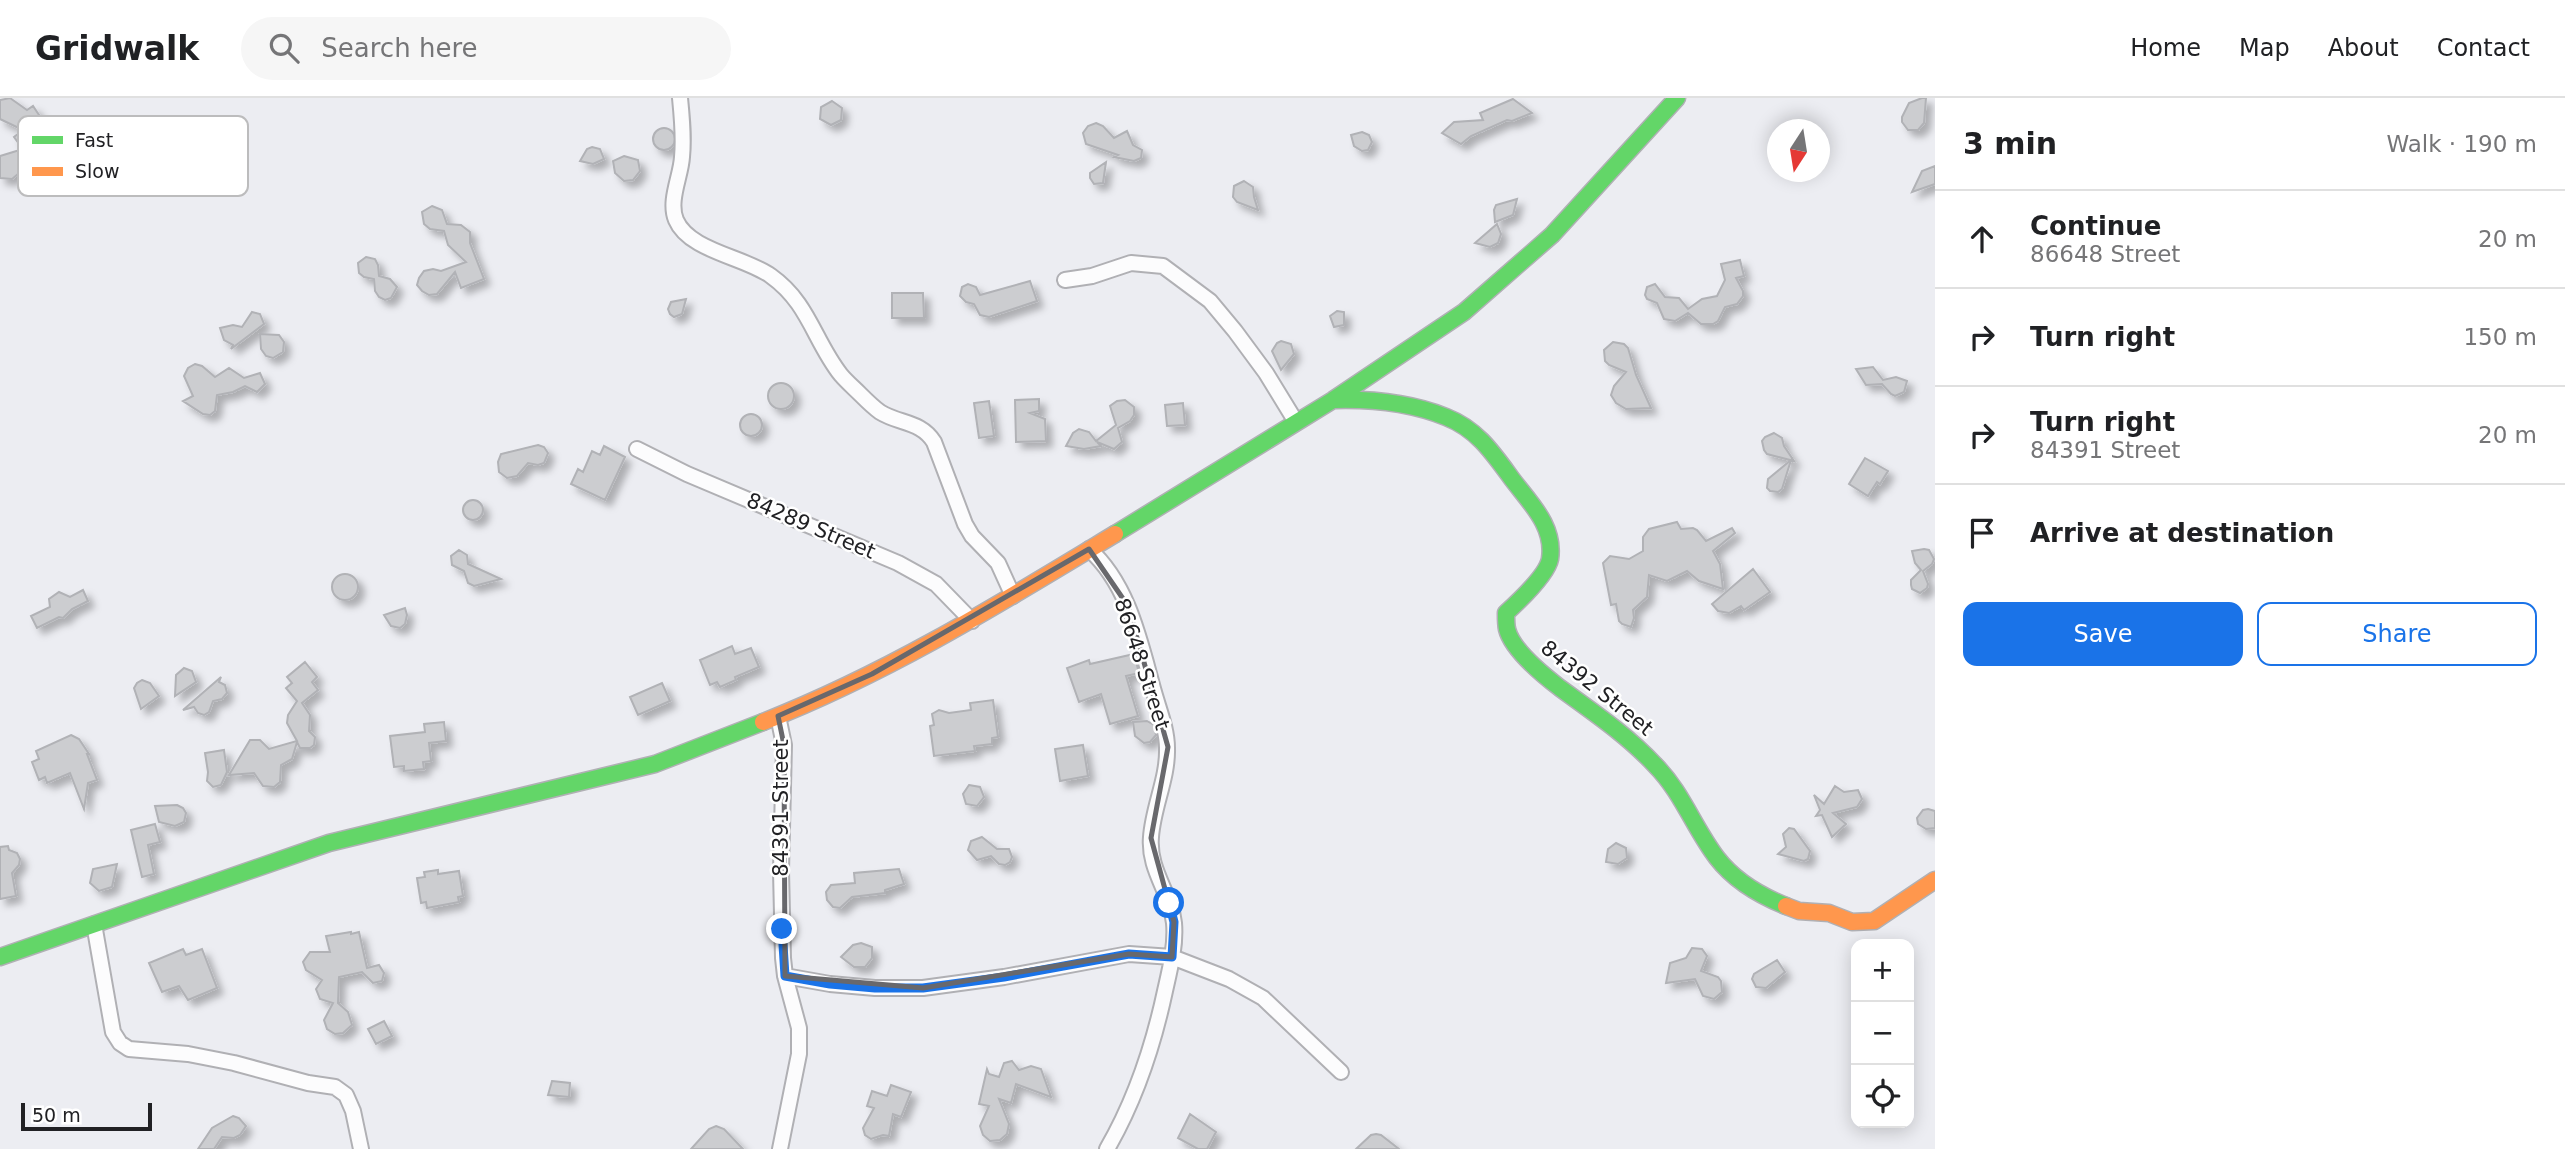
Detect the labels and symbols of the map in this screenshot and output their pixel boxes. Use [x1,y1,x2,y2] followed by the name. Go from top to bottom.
[18,116,248,196] legend
[1767,119,1830,182] north arrow
[75,129,113,151] text: Fast
[75,160,120,182] text: Slow
[743,488,879,564] street label: 84289 Street
[1109,595,1175,733] street label: 86648 Street
[1536,635,1658,741] street label: 84392 Street
[769,739,793,877] street label: 84391 Street
[1153,887,1184,918] route start
[766,913,797,944] route end
[21,1100,152,1132] scale bar

